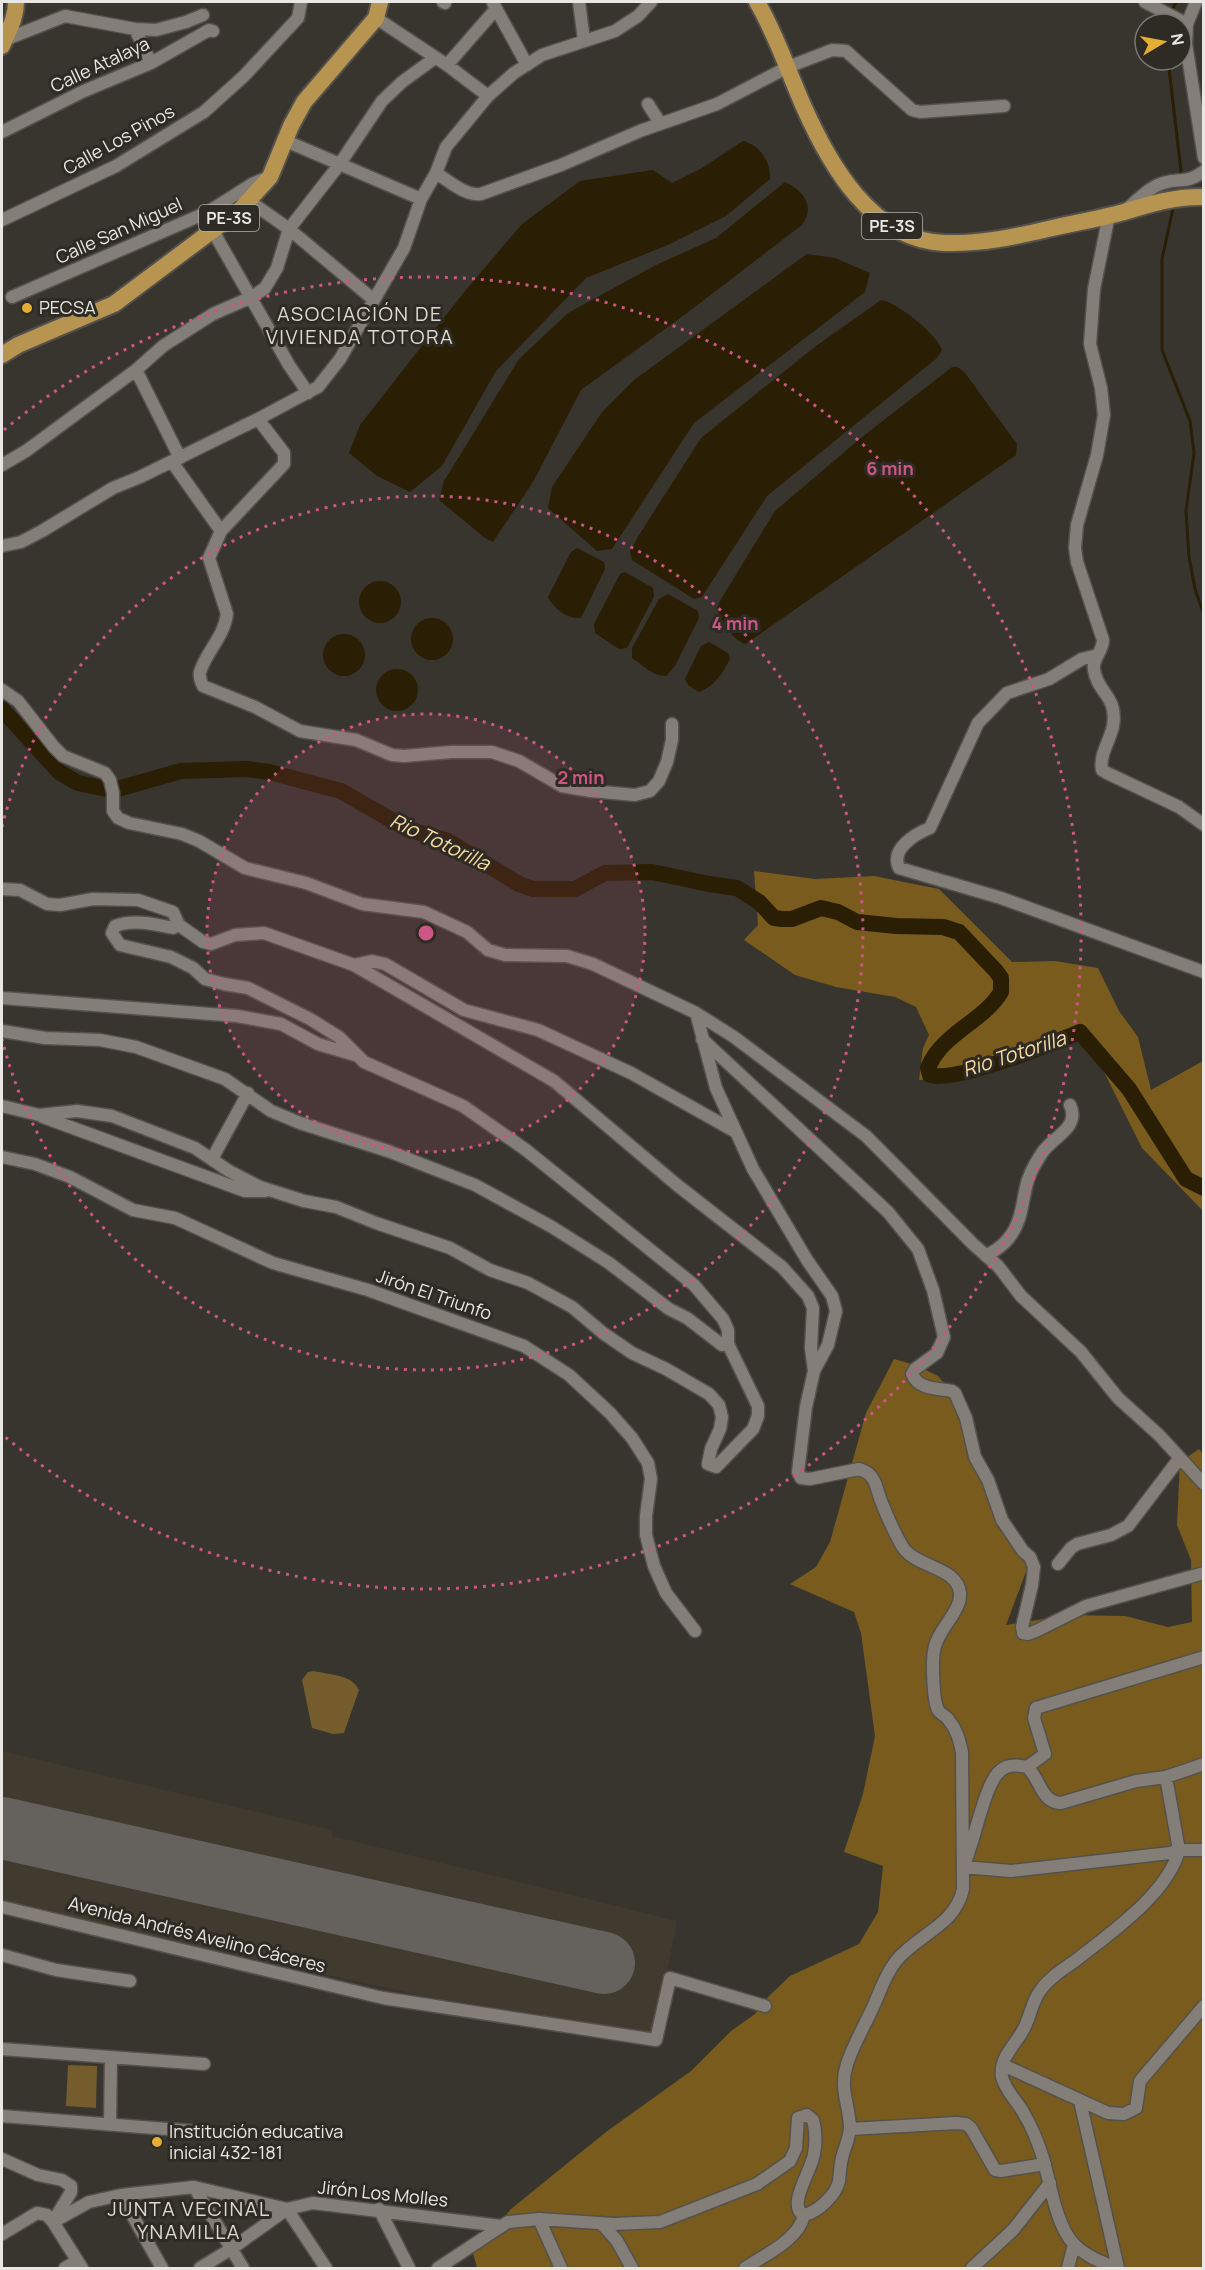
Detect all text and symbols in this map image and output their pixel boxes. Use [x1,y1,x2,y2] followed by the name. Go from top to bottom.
[1133,12,1193,72] north arrow
[46,31,153,97] street label: Calle Atalaya
[1166,32,1190,47] text: N
[59,99,179,180] street label: Calle Los Pinos
[51,191,186,269] street label: Calle San Miguel
[199,205,259,231] road number: PE-3S
[862,213,922,239] road number: PE-3S
[39,295,96,319] place label: PECSA
[266,300,454,350] district label: ASOCIACIÓN DE VIVIENDA TOTORA
[20,301,34,315] marker: PECSA
[866,456,914,480] text: 6 min
[711,611,759,635] text: 4 min
[558,765,604,789] text: 2 min
[386,807,495,877] water label: Rio Totorilla
[416,923,436,943] centre of rings
[959,1024,1070,1083] water label: Rio Totorilla
[373,1263,495,1325] street label: Jirón El Triunfo
[66,1890,328,1978] street label: Avenida Andrés Avelino Cáceres
[169,2119,343,2164] place label: Institución educativa inicial 432-181
[150,2135,164,2149] marker: Institución educativa inicial 432-181
[317,2174,449,2212] street label: Jirón Los Molles
[107,2195,271,2245] district label: JUNTA VECINAL YNAMILLA

